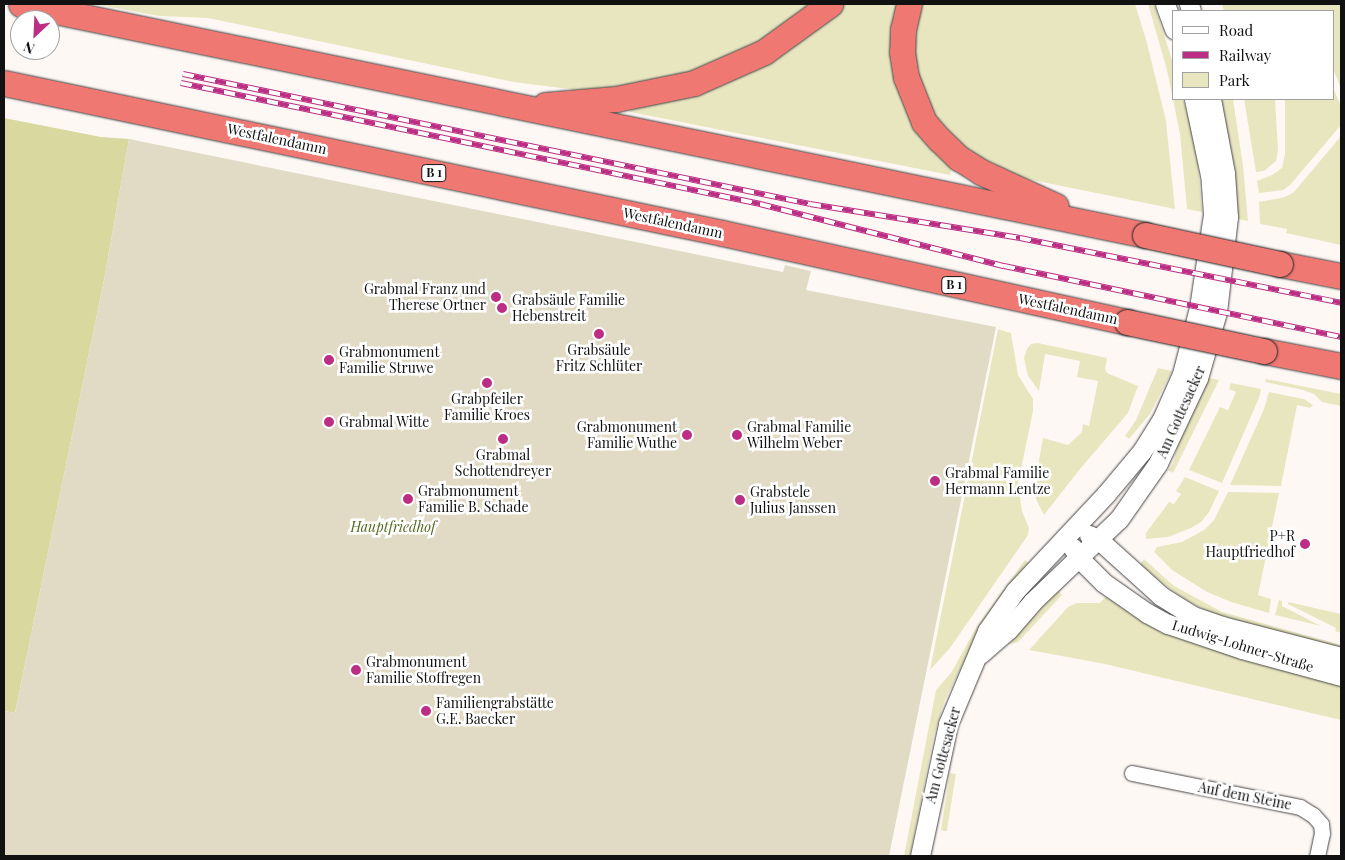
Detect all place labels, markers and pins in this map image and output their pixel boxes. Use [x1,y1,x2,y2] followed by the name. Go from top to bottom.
[364,281,486,314] place label: Grabmal Franz und Therese Ortner
[490,291,502,303] marker: Grabmal Franz und Therese Ortner
[512,292,625,324] place label: Grabsäule Familie Hebenstreit
[496,302,508,314] marker: Grabsäule Familie Hebenstreit
[593,328,605,340] marker: Grabsäule Fritz Schlüter
[556,342,642,374] place label: Grabsäule Fritz Schlüter
[339,344,439,377] place label: Grabmonument Familie Struwe
[323,354,335,366] marker: Grabmonument Familie Struwe
[481,377,493,389] marker: Grabpfeiler Familie Kroes
[444,391,530,424] place label: Grabpfeiler Familie Kroes
[339,414,430,430] place label: Grabmal Witte
[323,416,335,428] marker: Grabmal Witte
[577,419,677,452] place label: Grabmonument Familie Wuthe
[747,419,851,452] place label: Grabmal Familie Wilhelm Weber
[681,429,693,441] marker: Grabmonument Familie Wuthe
[731,429,743,441] marker: Grabmal Familie Wilhelm Weber
[497,433,509,445] marker: Grabmal Schottendreyer
[455,447,551,480] place label: Grabmal Schottendreyer
[945,465,1051,498] place label: Grabmal Familie Hermann Lentze
[929,475,941,487] marker: Grabmal Familie Hermann Lentze
[418,483,528,516] place label: Grabmonument Familie B. Schade
[750,484,836,516] place label: Grabstele Julius Janssen
[402,493,414,505] marker: Grabmonument Familie B. Schade
[734,494,746,506] marker: Grabstele Julius Janssen
[1206,528,1295,560] place label: P+R Hauptfriedhof
[1299,538,1311,550] marker: P+R Hauptfriedhof
[366,654,481,686] place label: Grabmonument Familie Stoffregen
[350,664,362,676] marker: Grabmonument Familie Stoffregen
[436,695,554,728] place label: Familiengrabstätte G.E. Baecker
[420,705,432,717] marker: Familiengrabstätte G.E. Baecker

